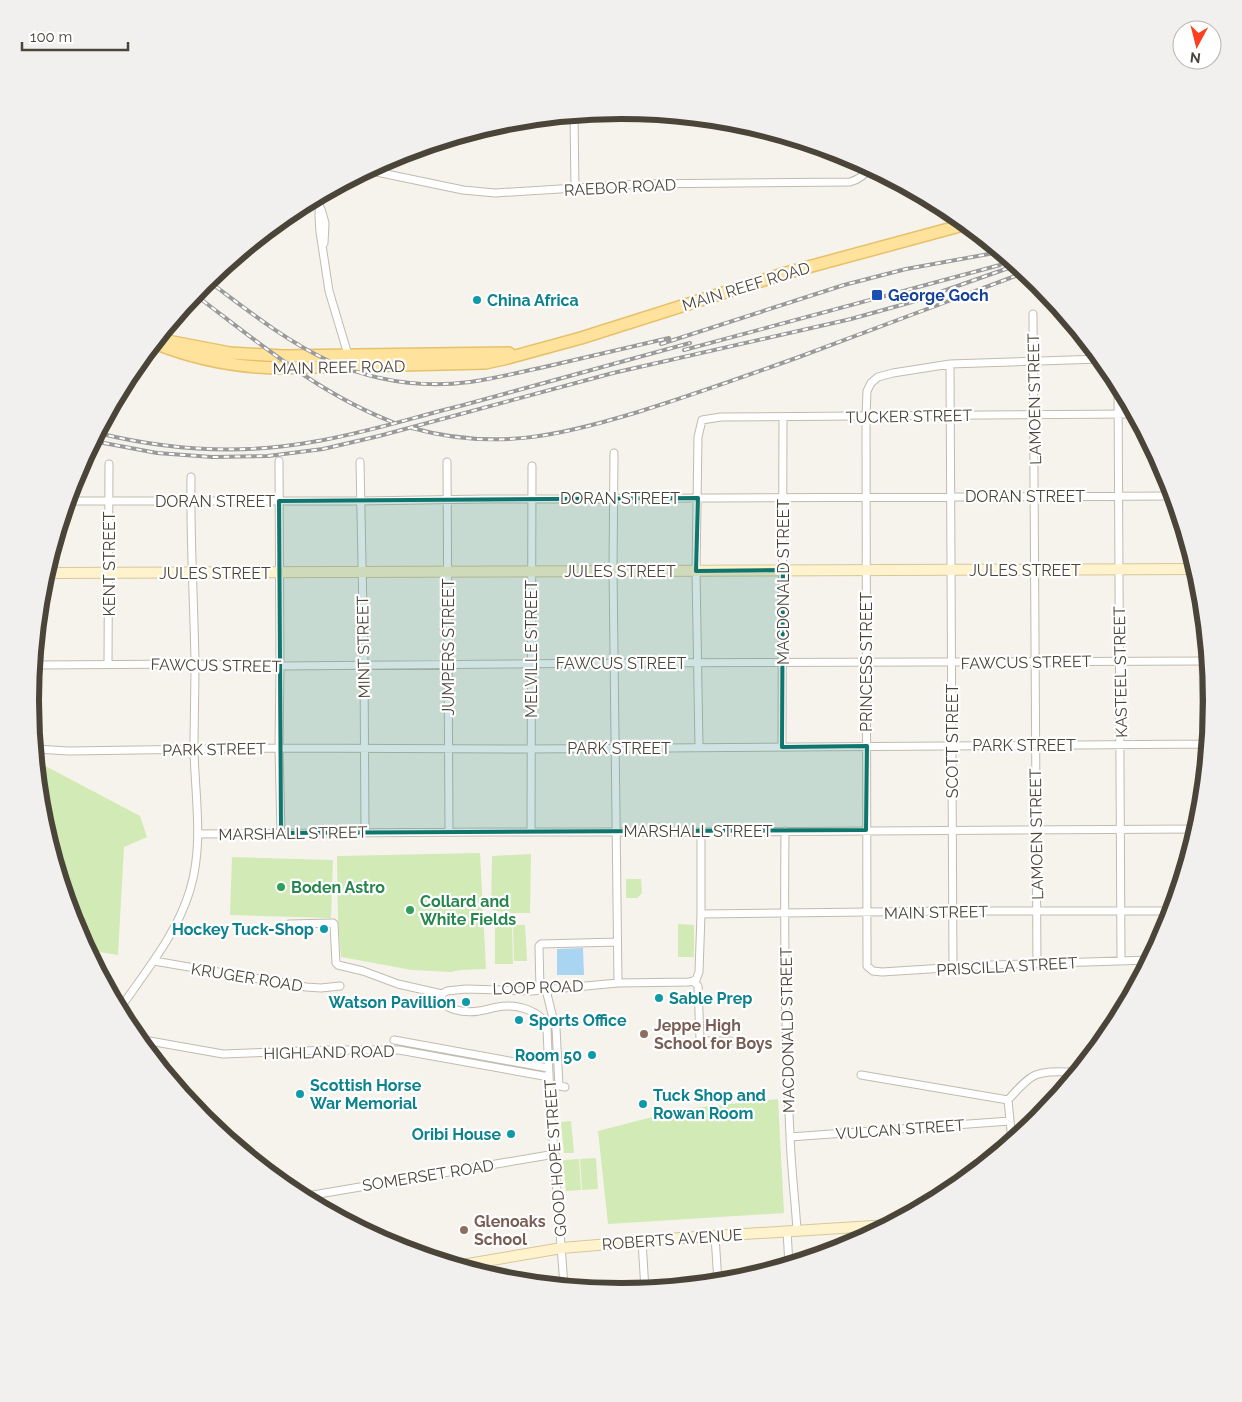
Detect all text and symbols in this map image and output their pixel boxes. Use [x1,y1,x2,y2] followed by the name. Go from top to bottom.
[22,20,129,52] scale bar
[1172,20,1222,70] north arrow
[30,28,72,46] text: 100 m
[1189,49,1202,66] text: N
[563,175,677,200] street label: RAEBOR ROAD
[680,258,812,315] street label: MAIN REEF ROAD
[888,286,989,305] place label: George Goch
[870,288,884,302] marker: George Goch
[487,291,579,310] place label: China Africa
[471,294,483,306] marker: China Africa
[1024,333,1045,465] street label: LAMOEN STREET
[273,357,405,378] street label: MAIN REEF ROAD
[846,406,973,427] street label: TUCKER STREET
[965,487,1085,506] street label: DORAN STREET
[560,489,680,508] street label: DORAN STREET
[155,492,275,511] street label: DORAN STREET
[774,499,793,665] street label: MACDONALD STREET
[100,511,119,616] street label: KENT STREET
[969,561,1081,580] street label: JULES STREET
[564,562,676,581] street label: JULES STREET
[159,564,271,583] street label: JULES STREET
[439,578,458,715] street label: JUMPERS STREET
[522,580,541,718] street label: MELVILLE STREET
[857,592,876,732] street label: PRINCESS STREET
[353,595,374,699] street label: MINT STREET
[1110,606,1131,738] street label: KASTEEL STREET
[961,652,1092,673] street label: FAWCUS STREET
[556,654,687,673] street label: FAWCUS STREET
[151,655,282,676] street label: FAWCUS STREET
[943,684,962,798] street label: SCOTT STREET
[972,736,1076,755] street label: PARK STREET
[162,739,266,760] street label: PARK STREET
[567,739,671,758] street label: PARK STREET
[1026,768,1047,900] street label: LAMOEN STREET
[623,822,773,841] street label: MARSHALL STREET
[218,823,368,844] street label: MARSHALL STREET
[291,878,385,897] place label: Boden Astro
[275,881,287,893] marker: Boden Astro
[420,892,516,929] place label: Collard and White Fields
[884,902,989,923] street label: MAIN STREET
[404,904,416,916] marker: Collard and White Fields
[172,920,314,939] place label: Hockey Tuck-Shop
[318,923,330,935] marker: Hockey Tuck-Shop
[777,947,798,1113] street label: MACDONALD STREET
[936,953,1078,980] street label: PRISCILLA STREET
[190,959,304,996] street label: KRUGER ROAD
[492,976,584,999] street label: LOOP ROAD
[669,989,752,1008] place label: Sable Prep
[653,992,665,1004] marker: Sable Prep
[329,993,456,1012] place label: Watson Pavillion
[460,996,472,1008] marker: Watson Pavillion
[529,1011,627,1030] place label: Sports Office
[513,1014,525,1026] marker: Sports Office
[654,1016,772,1053] place label: Jeppe High School for Boys
[638,1028,650,1040] marker: Jeppe High School for Boys
[263,1042,395,1063] street label: HIGHLAND ROAD
[515,1046,582,1065] place label: Room 50
[586,1049,598,1061] marker: Room 50
[310,1076,422,1113] place label: Scottish Horse War Memorial
[541,1078,570,1237] street label: GOOD HOPE STREET
[653,1086,766,1123] place label: Tuck Shop and Rowan Room
[294,1088,306,1100] marker: Scottish Horse War Memorial
[637,1098,649,1110] marker: Tuck Shop and Rowan Room
[835,1116,965,1143] street label: VULCAN STREET
[412,1125,501,1144] place label: Oribi House
[505,1128,517,1140] marker: Oribi House
[361,1156,495,1195] street label: SOMERSET ROAD
[474,1212,546,1249] place label: Glenoaks School
[458,1224,470,1236] marker: Glenoaks School
[601,1225,743,1254] street label: ROBERTS AVENUE

